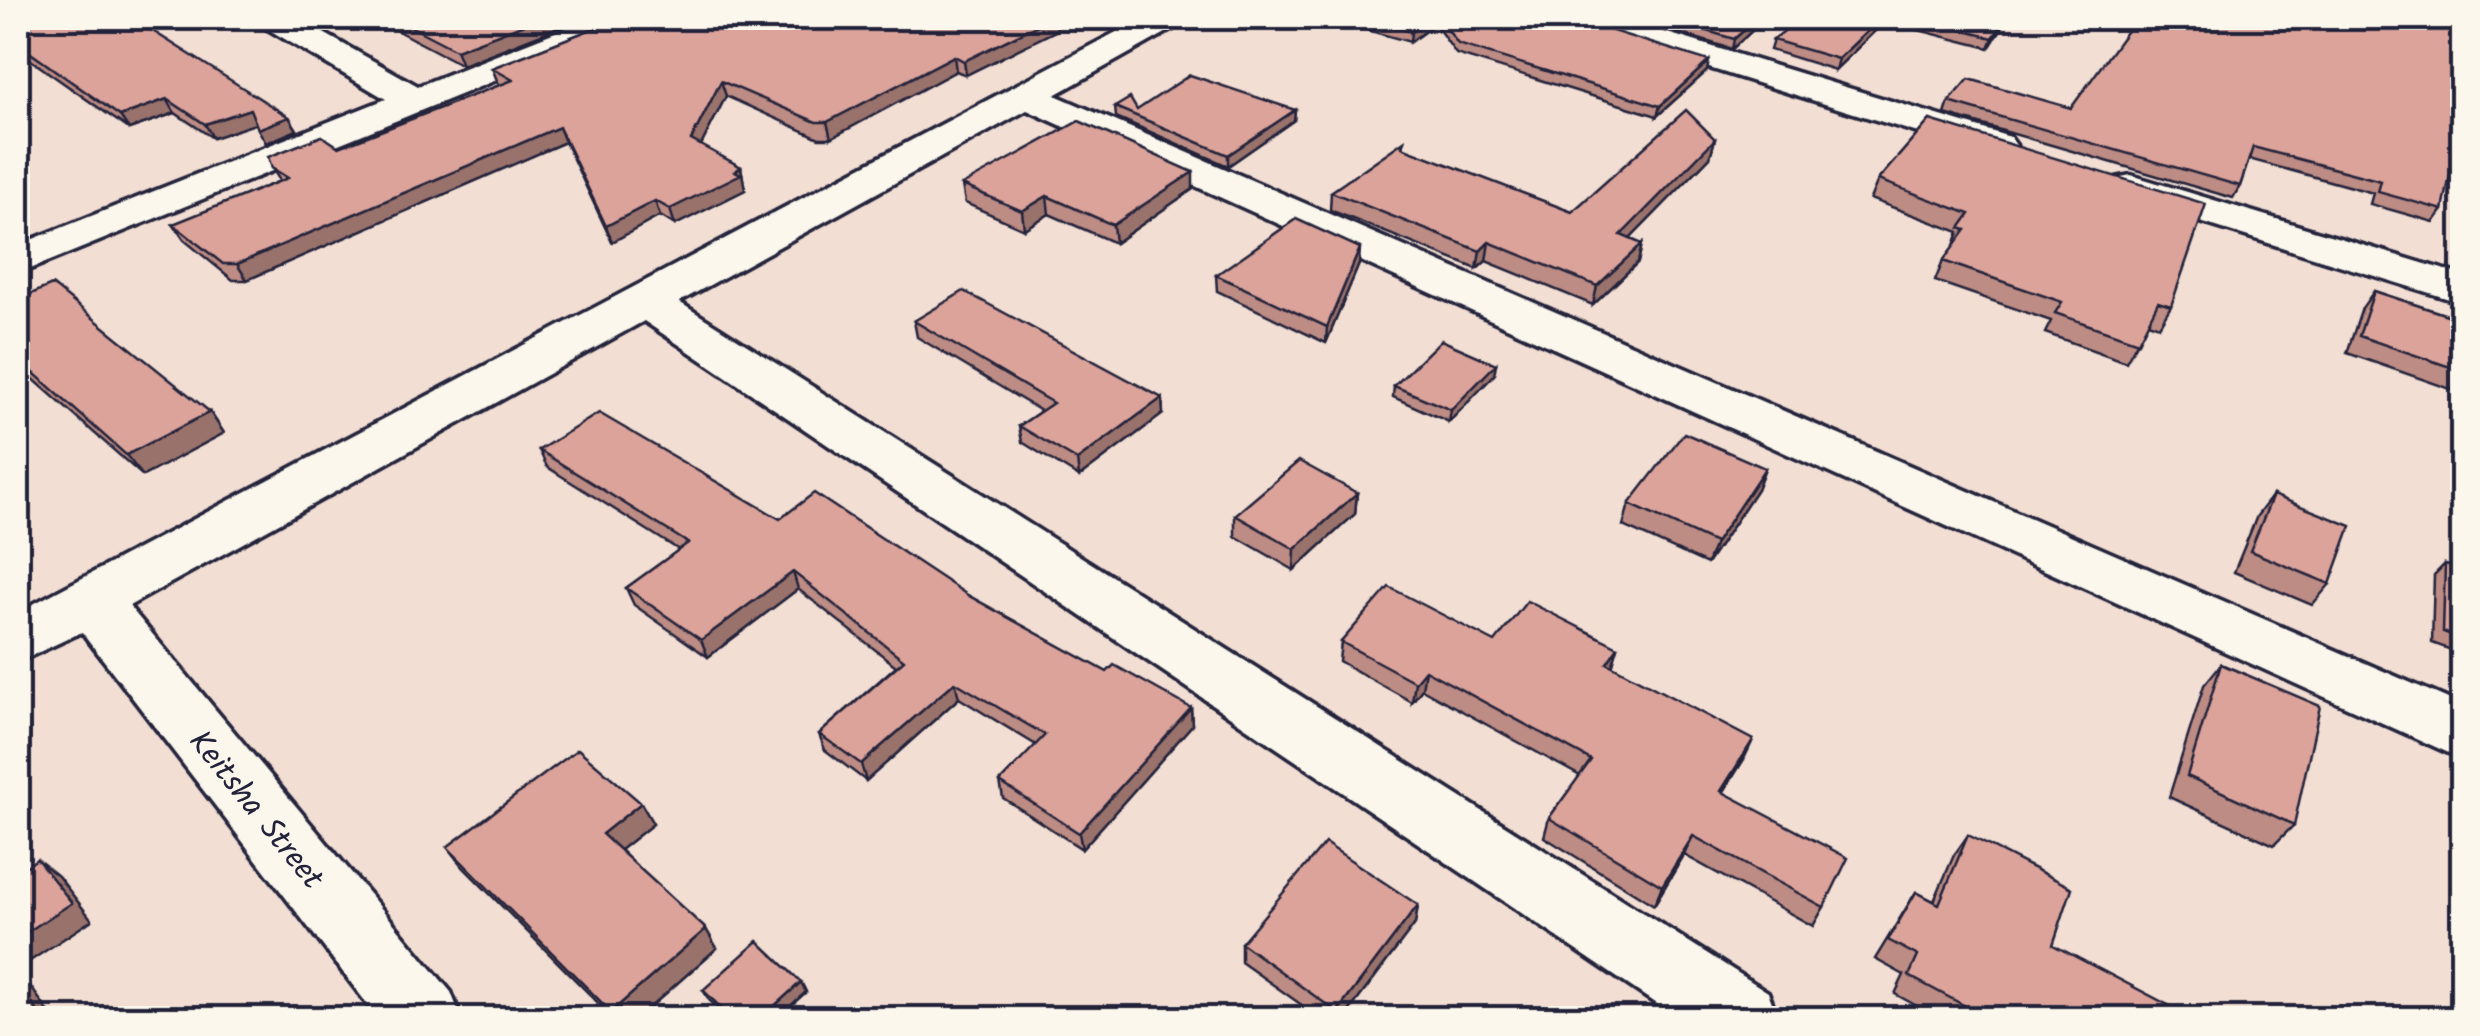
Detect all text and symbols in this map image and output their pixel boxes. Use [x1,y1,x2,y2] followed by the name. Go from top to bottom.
[174,719,336,902] street label: Keitsha Street

